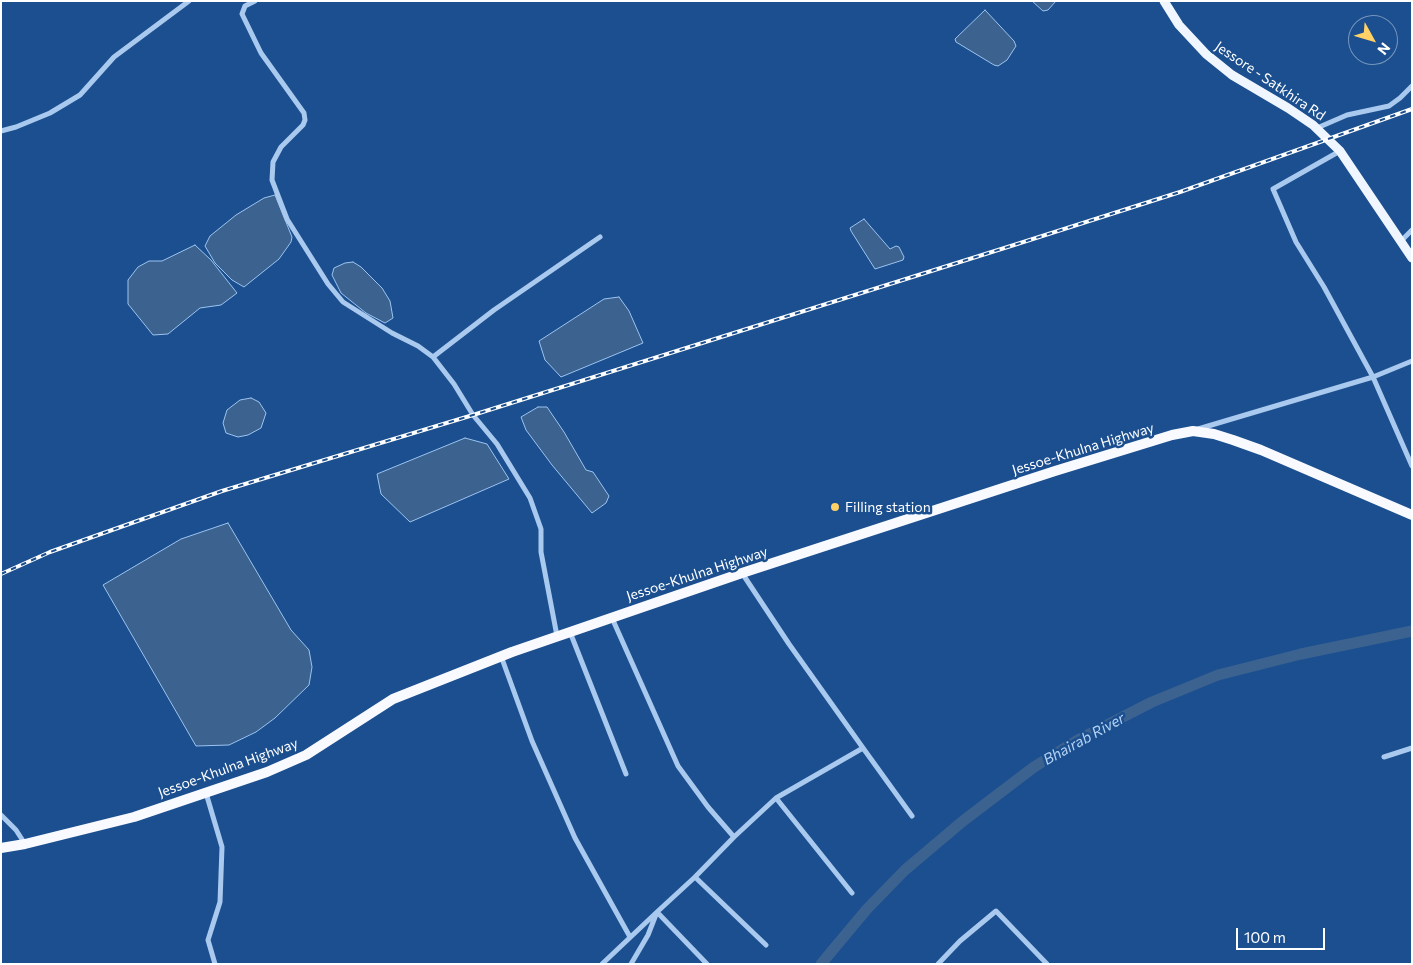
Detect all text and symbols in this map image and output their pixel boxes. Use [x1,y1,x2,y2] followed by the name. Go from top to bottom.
[1348,15,1398,65] north arrow
[1212,38,1328,124] street label: Jessore - Satkhira Rd
[1374,40,1394,59] text: N
[1010,419,1156,479] street label: Jessoe-Khulna Highway
[845,499,931,515] place label: Filling station
[829,501,841,513] marker: Filling station
[624,543,770,605] street label: Jessoe-Khulna Highway
[1040,709,1128,769] water label: Bhairab River
[156,735,300,801] street label: Jessoe-Khulna Highway
[1238,918,1327,950] scale bar
[1244,928,1286,946] text: 100 m

